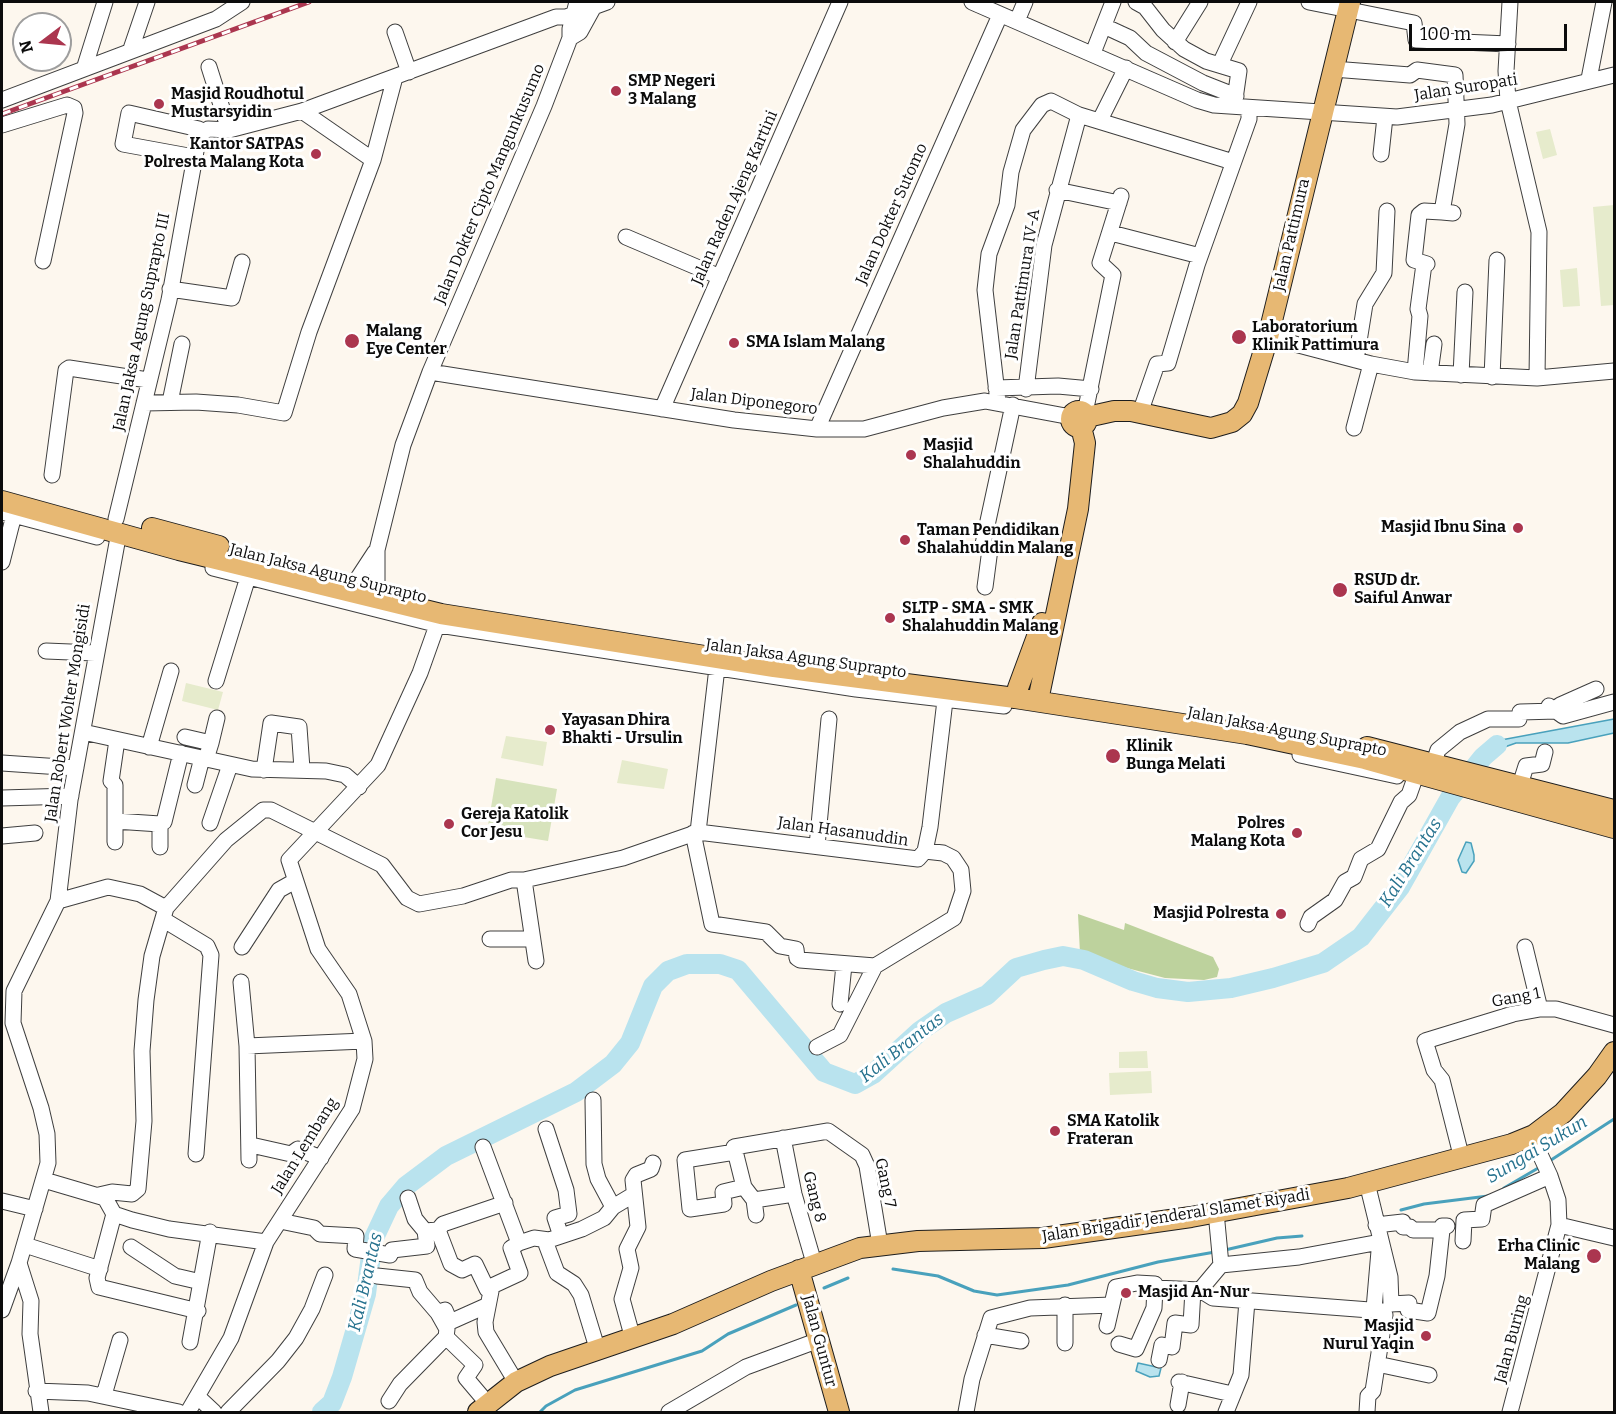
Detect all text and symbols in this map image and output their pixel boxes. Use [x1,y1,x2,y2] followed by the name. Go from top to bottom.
[12,12,72,72] north arrow
[1412,12,1570,50] scale bar
[1420,23,1471,45] text: 100 m
[15,38,37,55] text: N
[431,61,549,307] street label: Jalan Dokter Cipto Mangunkusumo
[1413,70,1519,106] street label: Jalan Suropati
[628,72,715,110] place label: SMP Negeri 3 Malang
[609,84,623,98] marker: SMP Negeri 3 Malang
[171,85,304,123] place label: Masjid Roudhotul Mustarsyidin
[152,97,166,111] marker: Masjid Roudhotul Mustarsyidin
[688,108,782,288] street label: Jalan Raden Ajeng Kartini
[144,135,304,173] place label: Kantor SATPAS Polresta Malang Kota
[852,140,932,288] street label: Jalan Dokter Sutomo
[309,147,323,161] marker: Kantor SATPAS Polresta Malang Kota
[1270,177,1314,293] street label: Jalan Pattimura
[1002,208,1044,360] street label: Jalan Pattimura IV-A
[109,211,175,433] street label: Jalan Jaksa Agung Suprapto III
[1252,318,1379,356] place label: Laboratorium Klinik Pattimura
[366,322,447,360] place label: Malang Eye Center
[1230,328,1248,346] marker: Laboratorium Klinik Pattimura
[343,332,361,350] marker: Malang Eye Center
[746,333,885,353] place label: SMA Islam Malang
[727,336,741,350] marker: SMA Islam Malang
[690,385,818,419] street label: Jalan Diponegoro
[923,436,1021,474] place label: Masjid Shalahuddin
[904,448,918,462] marker: Masjid Shalahuddin
[1381,518,1506,538] place label: Masjid Ibnu Sina
[917,521,1073,559] place label: Taman Pendidikan Shalahuddin Malang
[1511,521,1525,535] marker: Masjid Ibnu Sina
[898,533,912,547] marker: Taman Pendidikan Shalahuddin Malang
[227,540,429,608] street label: Jalan Jaksa Agung Suprapto
[1354,571,1452,609] place label: RSUD dr. Saiful Anwar
[1331,581,1349,599] marker: RSUD dr. Saiful Anwar
[902,599,1058,637] place label: SLTP - SMA - SMK Shalahuddin Malang
[41,602,95,824] street label: Jalan Robert Wolter Mongisidi
[883,611,897,625] marker: SLTP - SMA - SMK Shalahuddin Malang
[704,635,908,683] street label: Jalan Jaksa Agung Suprapto
[1186,703,1388,761] street label: Jalan Jaksa Agung Suprapto
[562,711,683,749] place label: Yayasan Dhira Bhakti - Ursulin
[543,723,557,737] marker: Yayasan Dhira Bhakti - Ursulin
[1126,737,1225,775] place label: Klinik Bunga Melati
[1104,747,1122,765] marker: Klinik Bunga Melati
[461,805,569,843] place label: Gereja Katolik Cor Jesu
[776,813,910,851] street label: Jalan Hasanuddin
[1191,814,1285,852] place label: Polres Malang Kota
[1375,815,1447,911] water label: Kali Brantas
[442,817,456,831] marker: Gereja Katolik Cor Jesu
[1290,826,1304,840] marker: Polres Malang Kota
[1153,904,1269,924] place label: Masjid Polresta
[1274,907,1288,921] marker: Masjid Polresta
[1490,984,1542,1012] street label: Gang 1
[856,1009,948,1087] water label: Kali Brantas
[268,1094,342,1198] street label: Jalan Lembang
[1483,1111,1591,1189] water label: Sungai Sukun
[1067,1112,1159,1150] place label: SMA Katolik Frateran
[1048,1124,1062,1138] marker: SMA Katolik Frateran
[870,1156,900,1210] street label: Gang 7
[798,1169,830,1225] street label: Gang 8
[1041,1185,1311,1247] street label: Jalan Brigadir Jenderal Slamet Riyadi
[344,1231,388,1333] water label: Kali Brantas
[1498,1237,1580,1275] place label: Erha Clinic Malang
[1585,1247,1603,1265] marker: Erha Clinic Malang
[1138,1283,1250,1303] place label: Masjid An-Nur
[1119,1286,1133,1300] marker: Masjid An-Nur
[797,1293,841,1389] street label: Jalan Guntur
[1491,1293,1533,1385] street label: Jalan Buring
[1323,1317,1414,1355] place label: Masjid Nurul Yaqin
[1419,1329,1433,1343] marker: Masjid Nurul Yaqin

